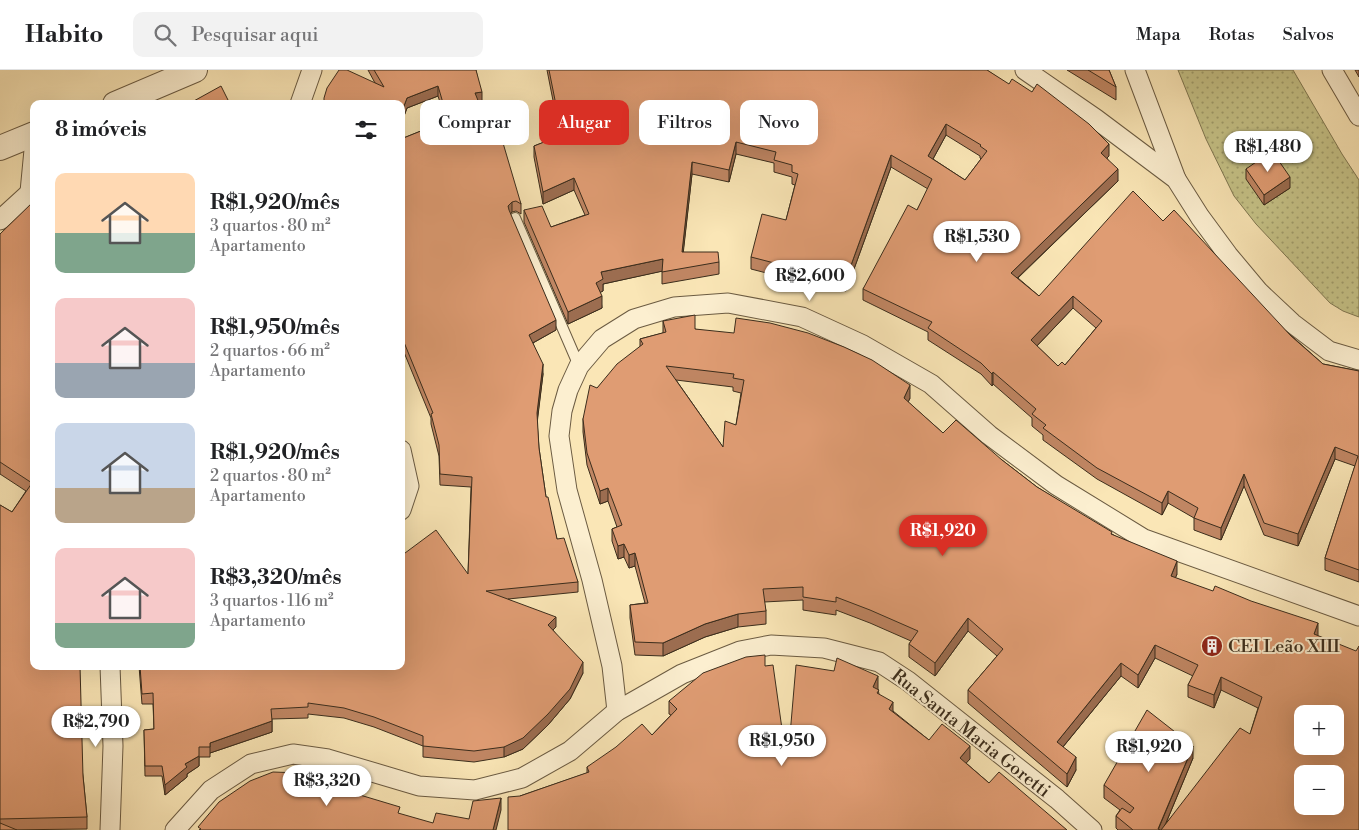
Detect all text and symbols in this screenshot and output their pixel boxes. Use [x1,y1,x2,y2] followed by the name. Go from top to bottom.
[133,12,483,57] search box
[25,20,103,50] text: Habito
[151,21,179,49] icon: search
[191,23,318,47] text: Pesquisar aqui
[1136,23,1181,46] text: Mapa
[1209,23,1255,46] text: Rotas
[1283,23,1334,46] text: Salvos
[420,100,529,145] chip: Comprar
[539,100,629,145] chip: Alugar
[639,100,730,145] chip: Filtros
[740,100,818,145] chip: Novo
[352,116,380,144] icon: filters
[55,117,147,143] text: 8 imóveis
[1222,131,1314,173] pin: R$1,480
[1235,137,1301,157] text: R$1,480
[210,190,340,216] text: R$1,920/mês
[95,193,155,253] icon: home
[210,216,331,236] text: 3 quartos · 80 m²
[931,220,1023,263] pin: R$1,530
[944,227,1010,247] text: R$1,530
[210,236,306,256] text: Apartamento
[764,260,856,302] pin: R$2,600
[775,266,845,286] text: R$2,600
[210,315,340,341] text: R$1,950/mês
[95,318,155,378] icon: home
[210,341,330,361] text: 2 quartos · 66 m²
[210,361,306,381] text: Apartamento
[210,440,340,466] text: R$1,920/mês
[95,443,155,503] icon: home
[210,466,331,486] text: 2 quartos · 80 m²
[210,486,306,506] text: Apartamento
[897,514,989,557] pin: R$1,920
[910,521,976,541] text: R$1,920
[210,565,342,591] text: R$3,320/mês
[95,568,155,628] icon: home
[210,591,334,611] text: 3 quartos · 116 m²
[210,611,306,631] text: Apartamento
[1200,634,1224,658] building icon: CEI Leão XIII
[1228,635,1340,658] place label: CEI Leão XIII
[886,664,1055,803] street label: Rua Santa Maria Goretti
[1294,705,1344,815] map controls
[1294,705,1344,755] button: +
[50,706,142,748] pin: R$2,790
[62,712,130,732] text: R$2,790
[736,724,828,767] pin: R$1,950
[1103,730,1195,773] pin: R$1,920
[749,731,815,751] text: R$1,950
[1116,737,1182,757] text: R$1,920
[281,764,373,807] pin: R$3,320
[1294,765,1344,815] button: −
[293,771,361,791] text: R$3,320

